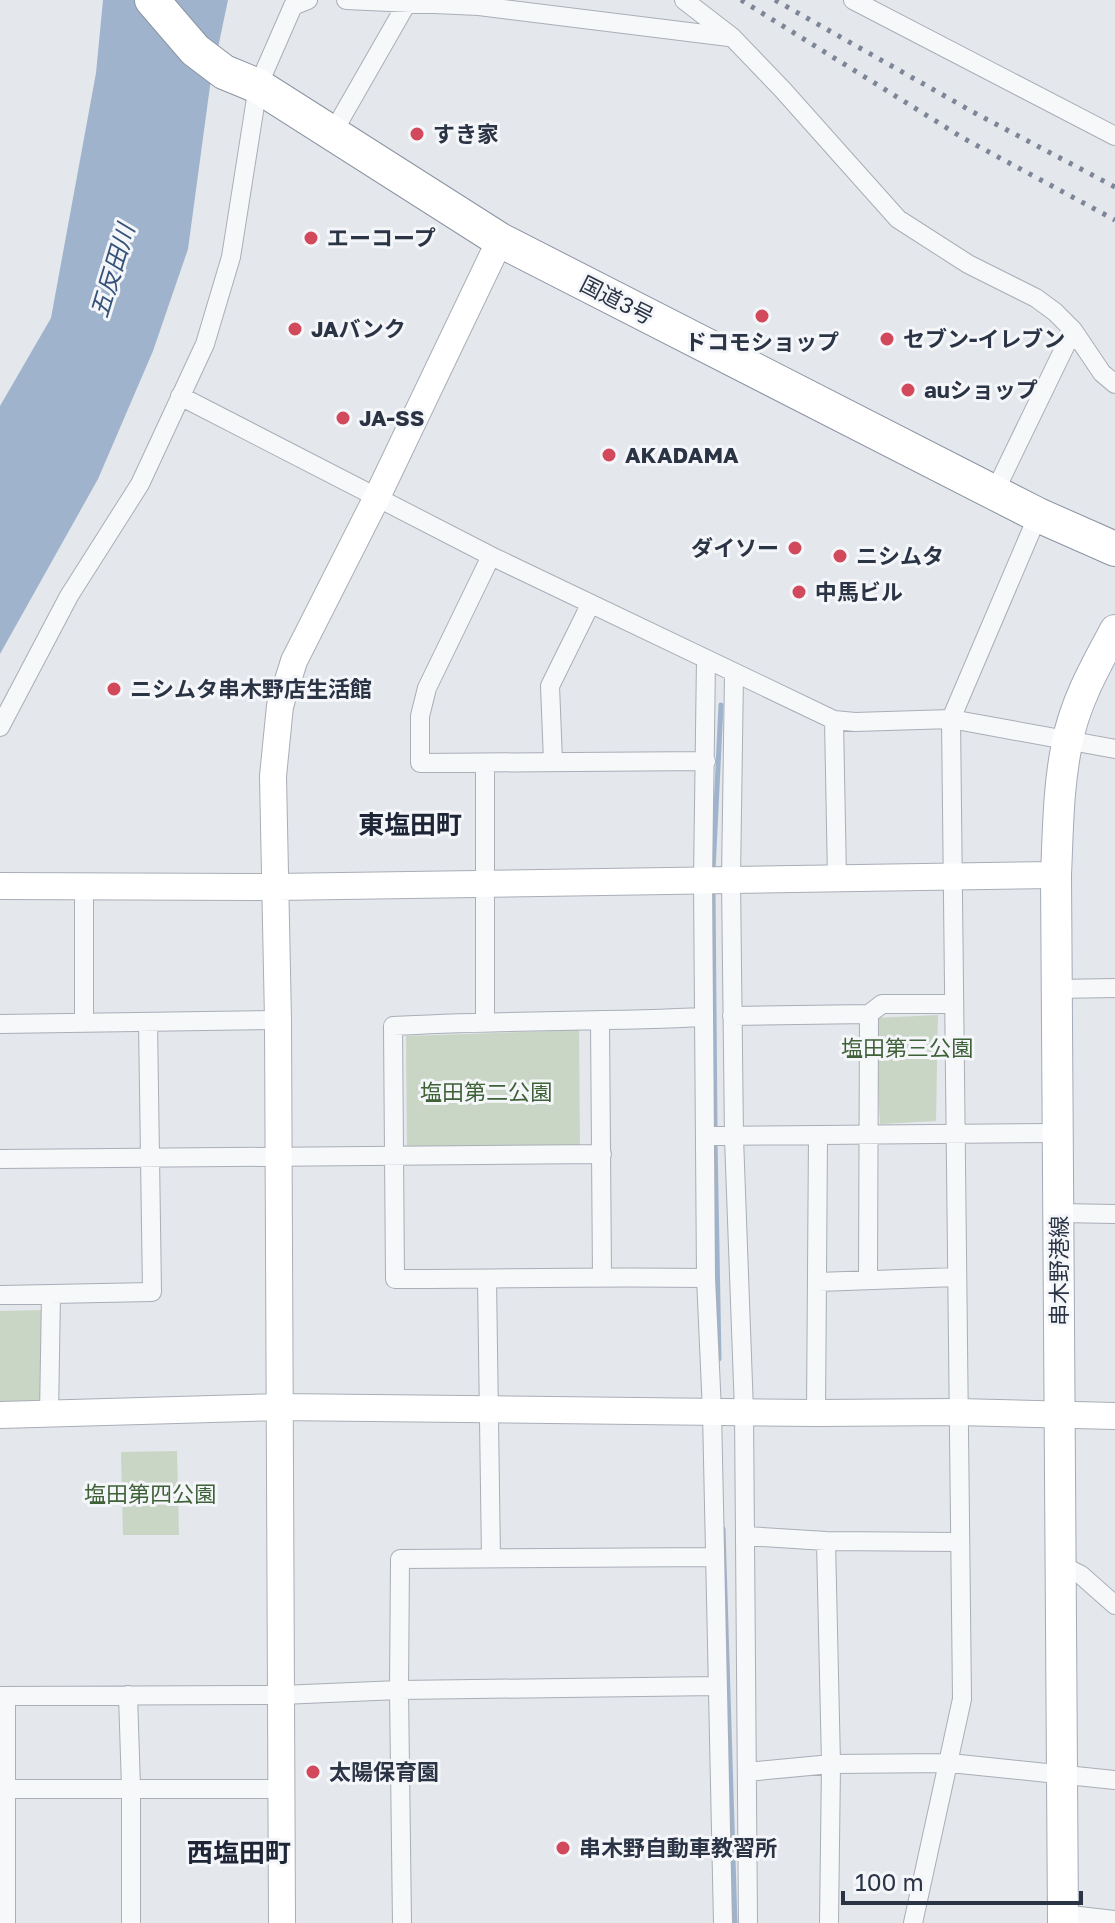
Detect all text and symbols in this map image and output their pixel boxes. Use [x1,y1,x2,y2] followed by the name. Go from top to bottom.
[433,120,499,147] place label: すき家
[408,125,426,143] marker: すき家
[84,218,140,321] water label: 五反田川
[327,224,436,251] place label: エーコープ
[302,229,320,247] marker: エーコープ
[576,270,658,329] street label: 国道3号
[753,307,771,325] marker: ドコモショップ
[311,315,406,342] place label: JAバンク
[286,320,304,338] marker: JAバンク
[903,325,1065,352] place label: セブン-イレブン
[685,328,839,355] place label: ドコモショップ
[878,330,896,348] marker: セブン-イレブン
[924,376,1038,403] place label: auショップ
[899,381,917,399] marker: auショップ
[359,404,424,431] place label: JA-SS
[334,409,352,427] marker: JA-SS
[625,441,739,468] place label: AKADAMA
[600,446,618,464] marker: AKADAMA
[691,534,779,561] place label: ダイソー
[786,539,804,557] marker: ダイソー
[856,542,944,569] place label: ニシムタ
[831,547,849,565] marker: ニシムタ
[815,578,903,605] place label: 中馬ビル
[790,583,808,601] marker: 中馬ビル
[130,675,372,702] place label: ニシムタ串木野店生活館
[105,680,123,698] marker: ニシムタ串木野店生活館
[358,809,462,840] district label: 東塩田町
[841,1034,973,1061] park label: 塩田第三公園
[420,1078,552,1105] park label: 塩田第二公園
[1045,1216,1072,1326] street label: 串木野港線
[84,1480,216,1507] park label: 塩田第四公園
[329,1758,439,1785] place label: 太陽保育園
[304,1763,322,1781] marker: 太陽保育園
[579,1834,777,1861] place label: 串木野自動車教習所
[187,1837,291,1868] district label: 西塩田町
[554,1839,572,1857] marker: 串木野自動車教習所
[843,1855,1081,1905] scale bar
[855,1867,924,1896] text: 100 m

